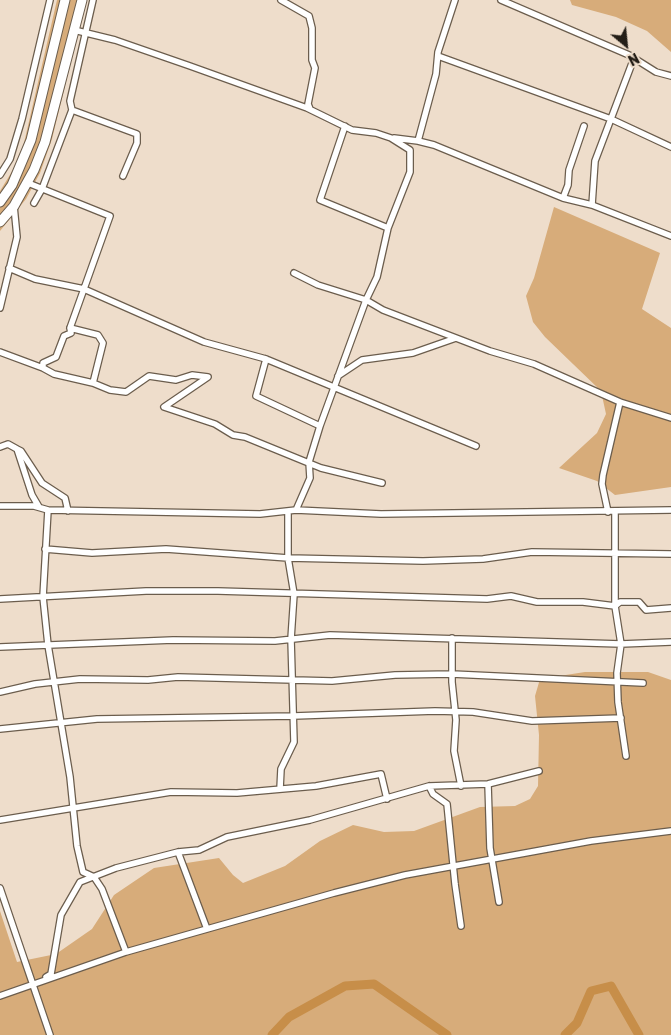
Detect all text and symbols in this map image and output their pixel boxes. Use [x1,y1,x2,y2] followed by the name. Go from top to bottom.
[601,20,651,70] north arrow
[625,49,642,69] text: N

